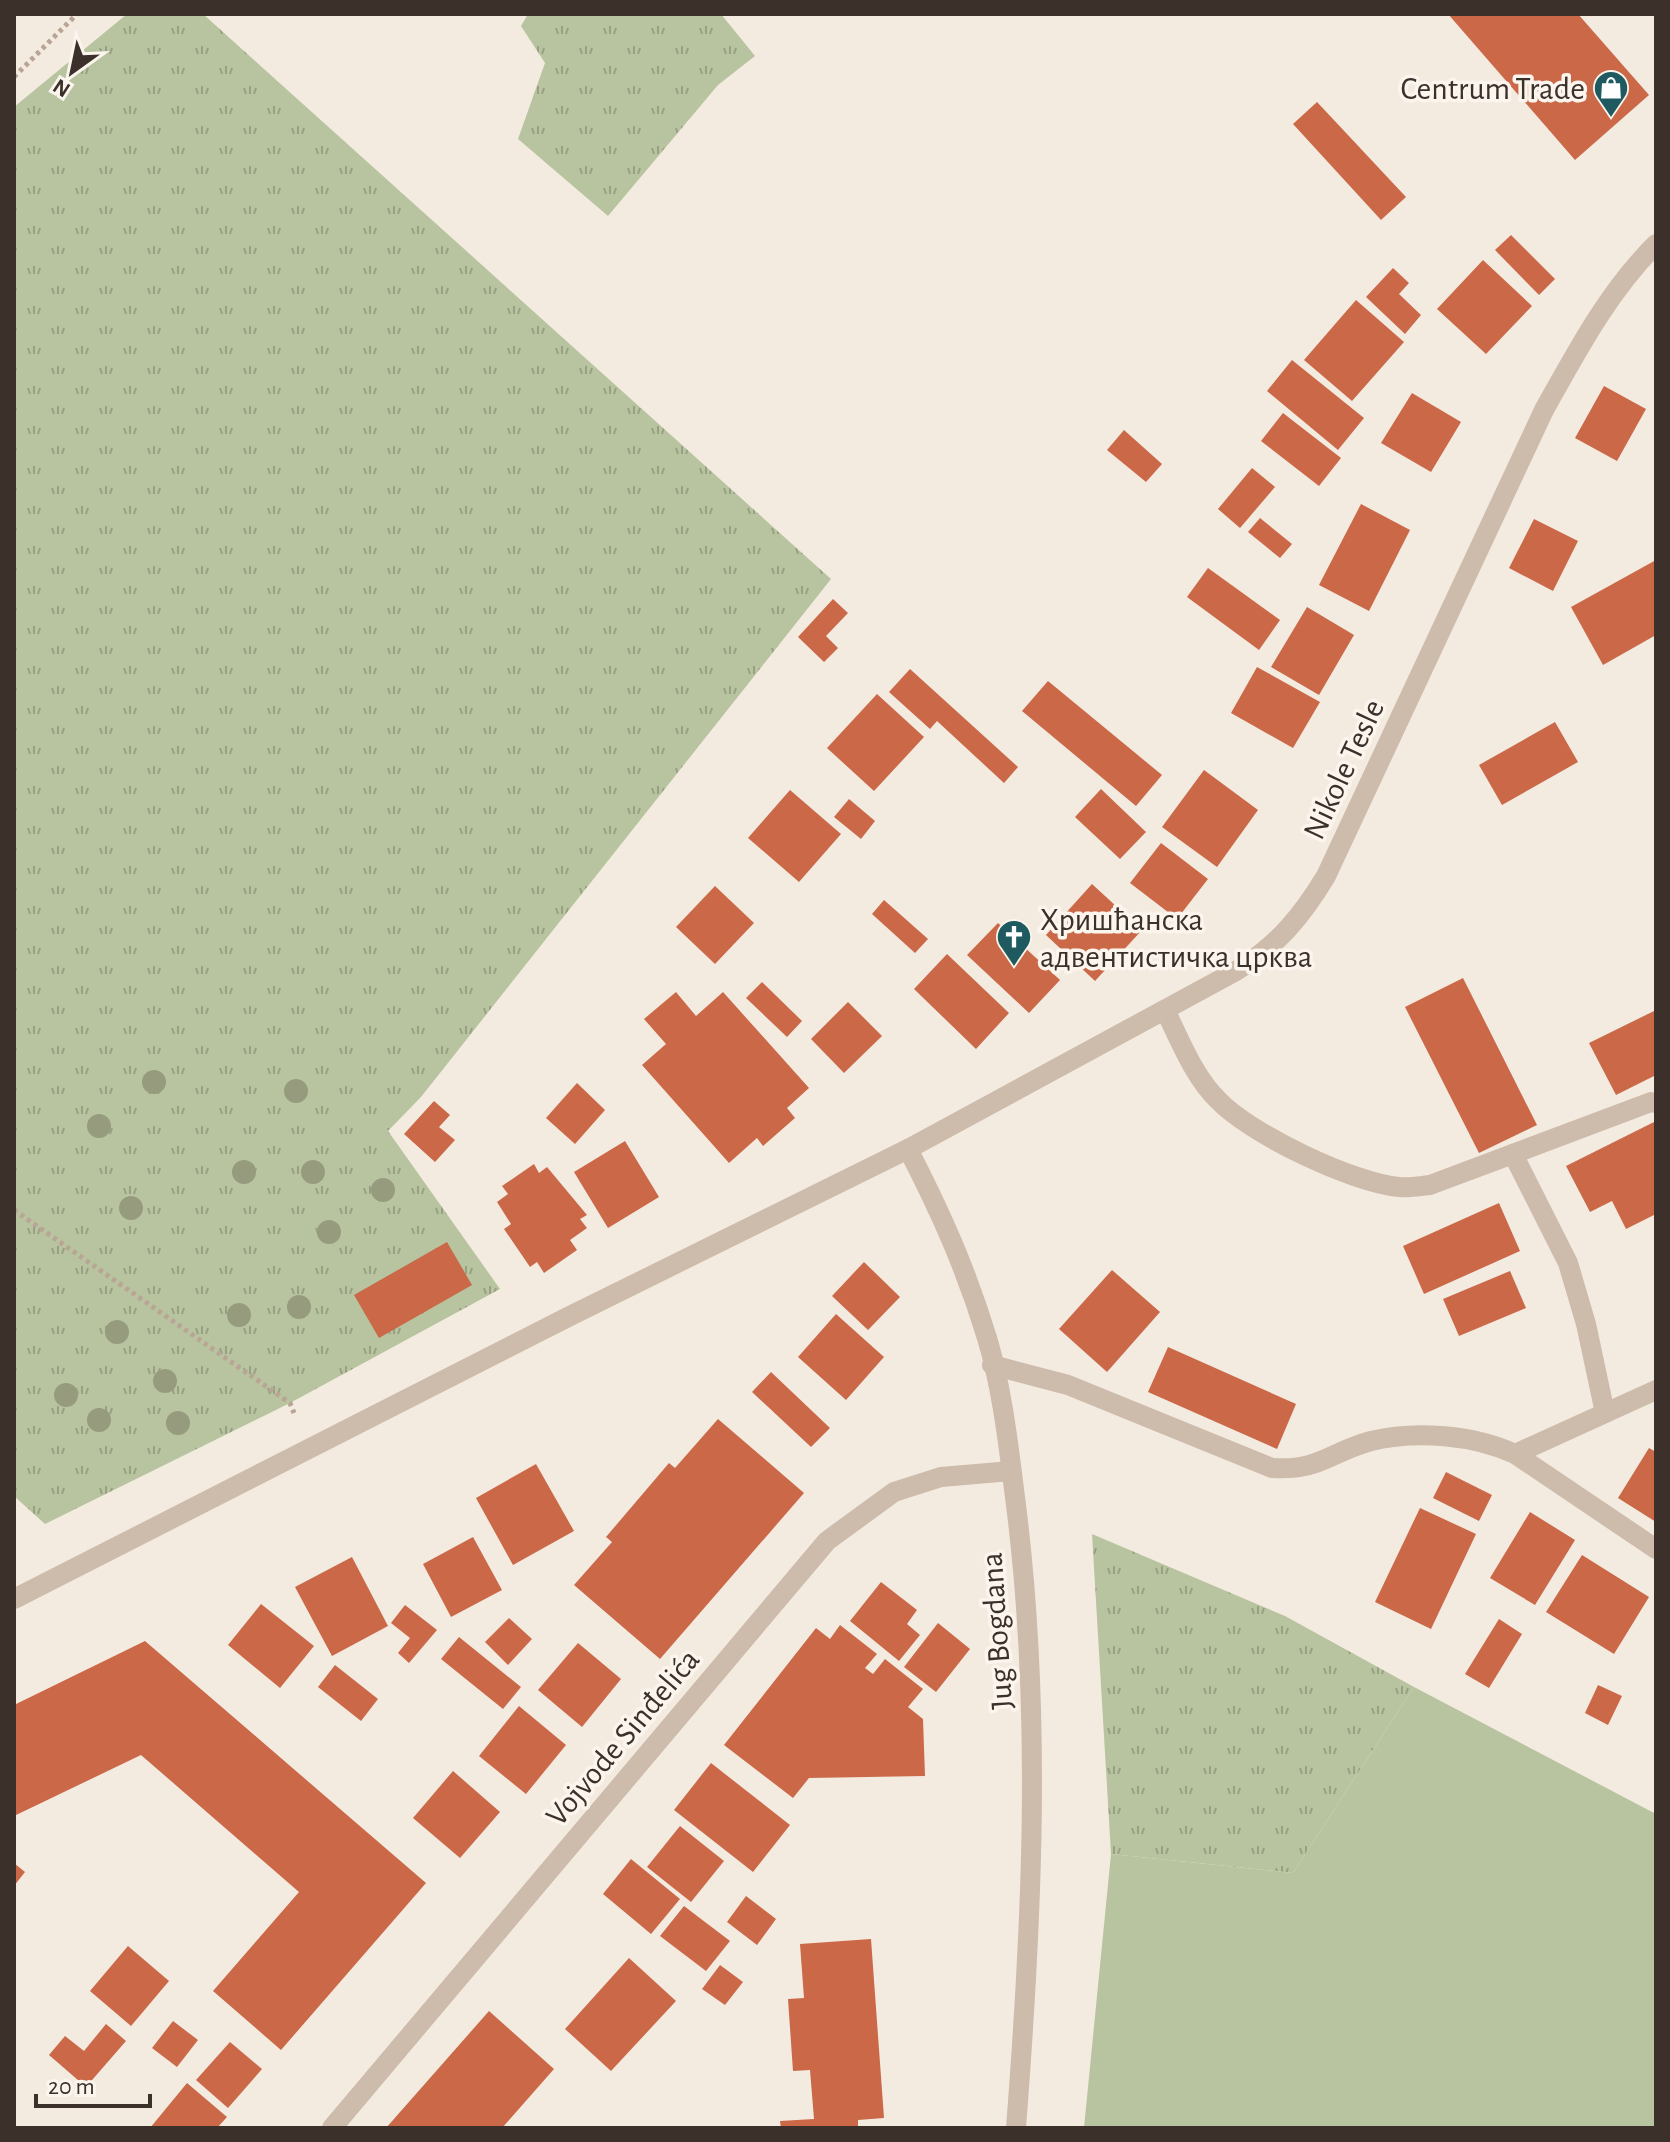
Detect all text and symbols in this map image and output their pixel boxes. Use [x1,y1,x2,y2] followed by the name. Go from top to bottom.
[32,32,112,112] north arrow
[1592,69,1630,119] shop icon: Centrum Trade
[1401,73,1585,105] place label: Centrum Trade
[49,75,74,101] text: N
[1298,695,1390,844] street label: Nikole Tesle
[1040,904,1312,973] place label: Хришћанска адвентистичка црква
[995,918,1033,968] church icon: Хришћанска адвентистичка црква
[976,1551,1018,1710] street label: Jug Bogdana
[540,1643,706,1832] street label: Vojvode Sinđelića
[36,2058,150,2108] scale bar
[48,2075,95,2099] text: 20 m

